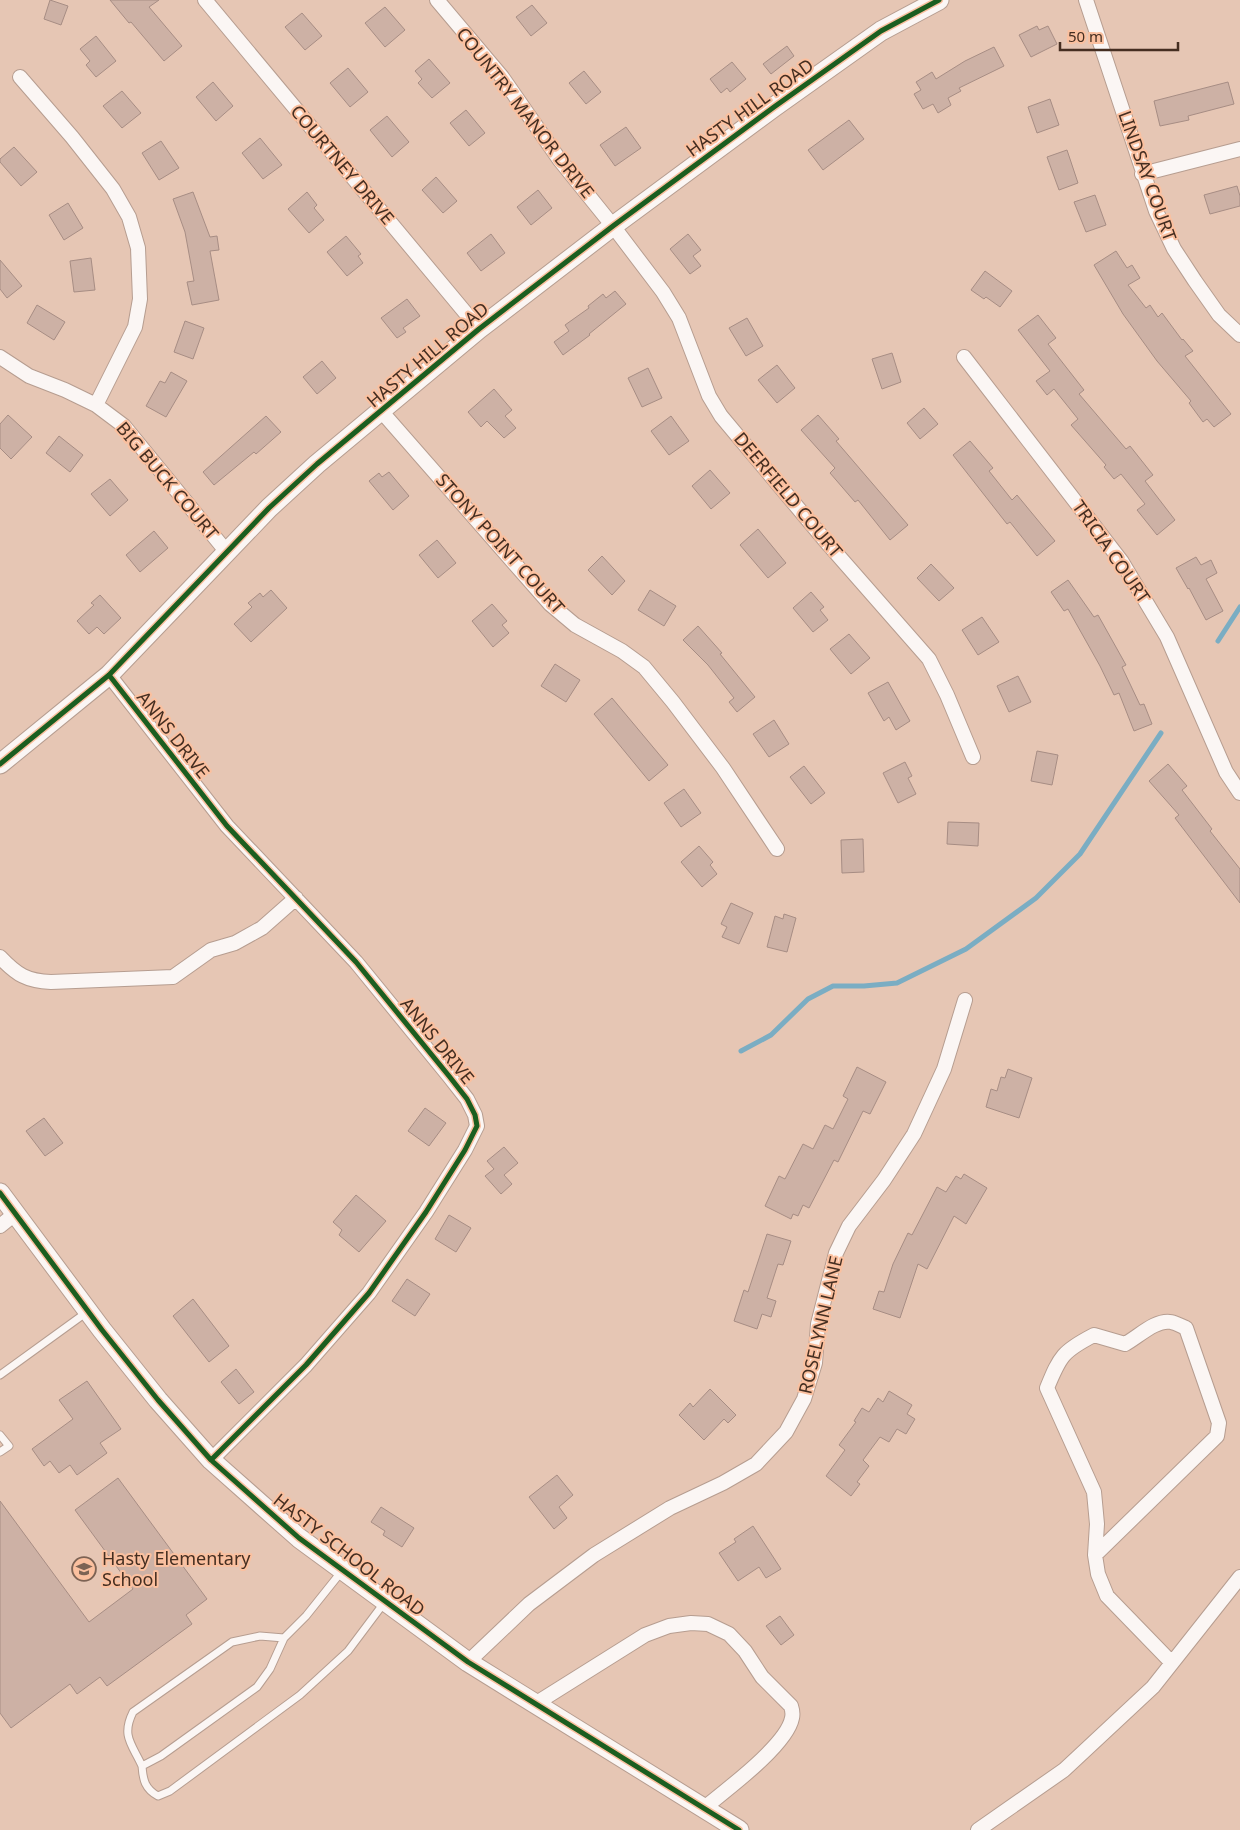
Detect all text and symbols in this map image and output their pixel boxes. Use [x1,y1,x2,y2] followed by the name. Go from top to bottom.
[1060,20,1178,52] scale bar
[451,22,600,203] street label: COUNTRY MANOR DRIVE
[1068,26,1103,46] text: 50 m
[681,53,818,162] street label: HASTY HILL ROAD
[286,99,400,229] street label: COURTNEY DRIVE
[1113,107,1183,244] street label: LINDSAY COURT
[361,296,493,412] street label: HASTY HILL ROAD
[111,416,224,544] street label: BIG BUCK COURT
[729,427,848,562] street label: DEERFIELD COURT
[431,468,570,619] street label: STONY POINT COURT
[1067,495,1156,608] street label: TRICIA COURT
[132,686,215,783] street label: ANNS DRIVE
[396,992,480,1089] street label: ANNS DRIVE
[792,1253,848,1396] street label: ROSELYNN LANE
[269,1488,430,1621] street label: HASTY SCHOOL ROAD
[102,1546,251,1591] place label: Hasty Elementary School
[71,1556,97,1582] school or university icon: Hasty Elementary School

